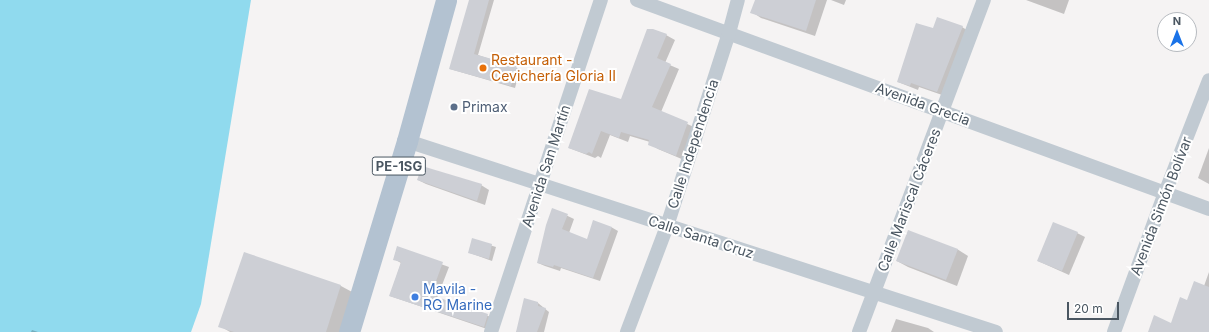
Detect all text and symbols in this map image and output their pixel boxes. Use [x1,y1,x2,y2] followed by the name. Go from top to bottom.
[1157,12,1197,52] north arrow
[1173,14,1181,28] text: N
[491,52,616,84] place label: Restaurant - Cevichería Gloria II
[478,63,488,73] marker: Restaurant - Cevichería Gloria II
[664,77,722,211] street label: Calle Independencia
[873,79,973,129] street label: Avenida Grecia
[462,99,508,115] place label: Primax
[449,102,459,112] marker: Primax
[518,103,574,229] street label: Avenida San Martín
[874,126,944,274] street label: Calle Mariscal Cáceres
[1127,134,1195,278] street label: Avenida Simón Bolívar
[371,155,427,177] road number: PE-1SG
[646,212,756,262] street label: Calle Santa Cruz
[423,281,492,314] place label: Mavila - RG Marine
[410,292,420,302] marker: Mavila - RG Marine
[1069,294,1121,320] scale bar
[1074,301,1103,316] text: 20 m

